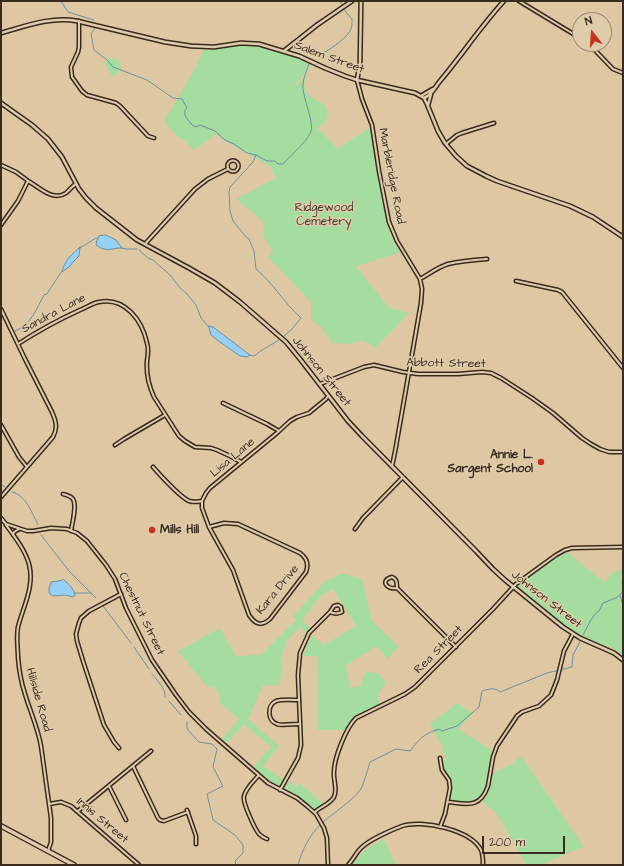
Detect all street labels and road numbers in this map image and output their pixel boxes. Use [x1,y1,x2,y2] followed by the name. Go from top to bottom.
[292,39,366,77] street label: Salem Street
[375,127,407,225] street label: Marbleridge Road
[20,291,88,337] street label: Sandra Lane
[288,334,354,410] street label: Johnson Street
[406,356,486,372] street label: Abbott Street
[208,435,258,481] street label: Lisa Lane
[254,562,302,618] street label: Kara Drive
[508,568,584,632] street label: Johnson Street
[115,570,167,658] street label: Chestnut Street
[412,623,466,677] street label: Rea Street
[22,666,54,734] street label: Hillside Road
[73,795,131,847] street label: Innis Street

